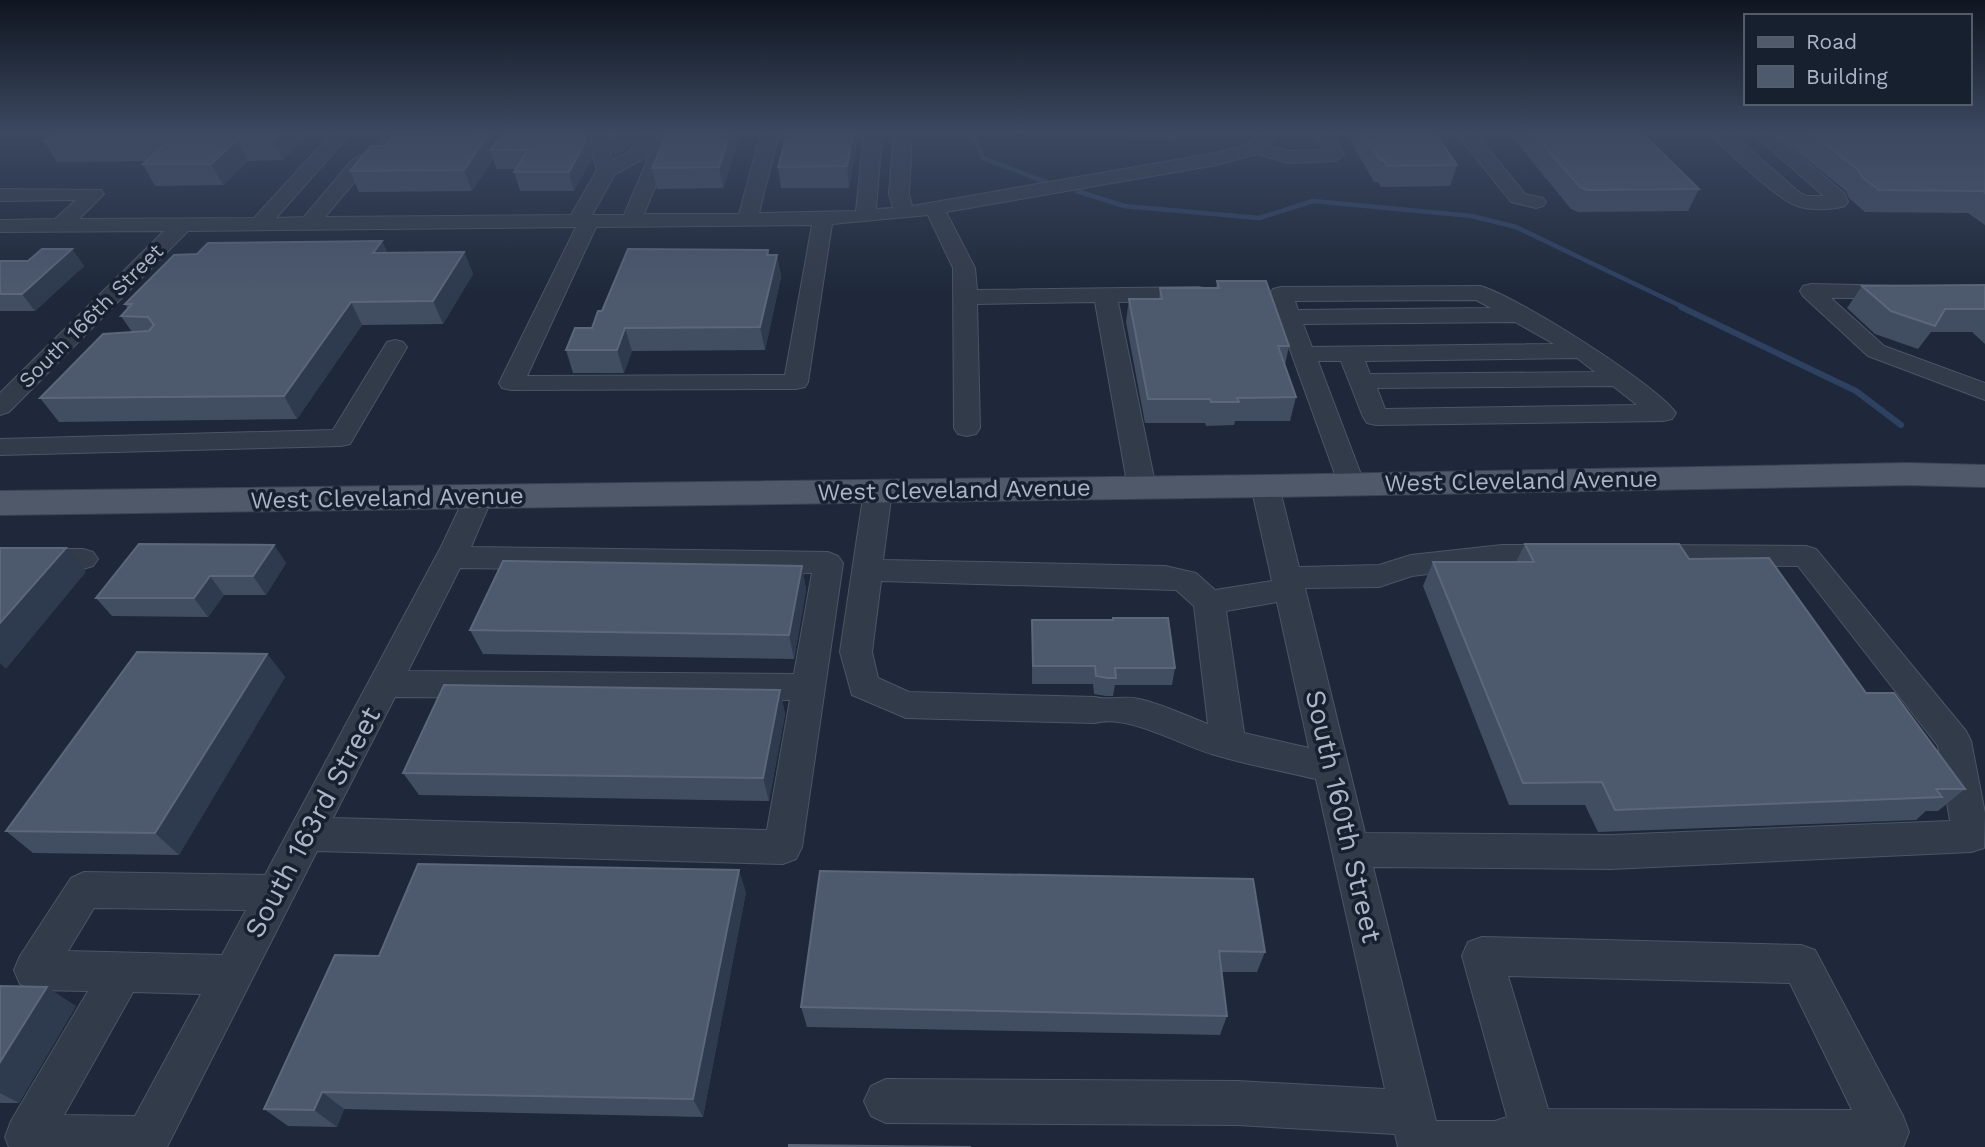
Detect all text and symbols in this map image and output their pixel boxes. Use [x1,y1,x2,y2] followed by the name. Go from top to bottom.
[1744,14,1971,105] legend
[1806,29,1857,54] text: Road
[1806,64,1888,89] text: Building
[13,238,168,393] street label: South 166th Street
[1384,465,1658,497] street label: West Cleveland Avenue
[817,474,1091,506] street label: West Cleveland Avenue
[250,482,524,514] street label: West Cleveland Avenue
[1298,687,1389,946] street label: South 160th Street
[238,701,387,943] street label: South 163rd Street

